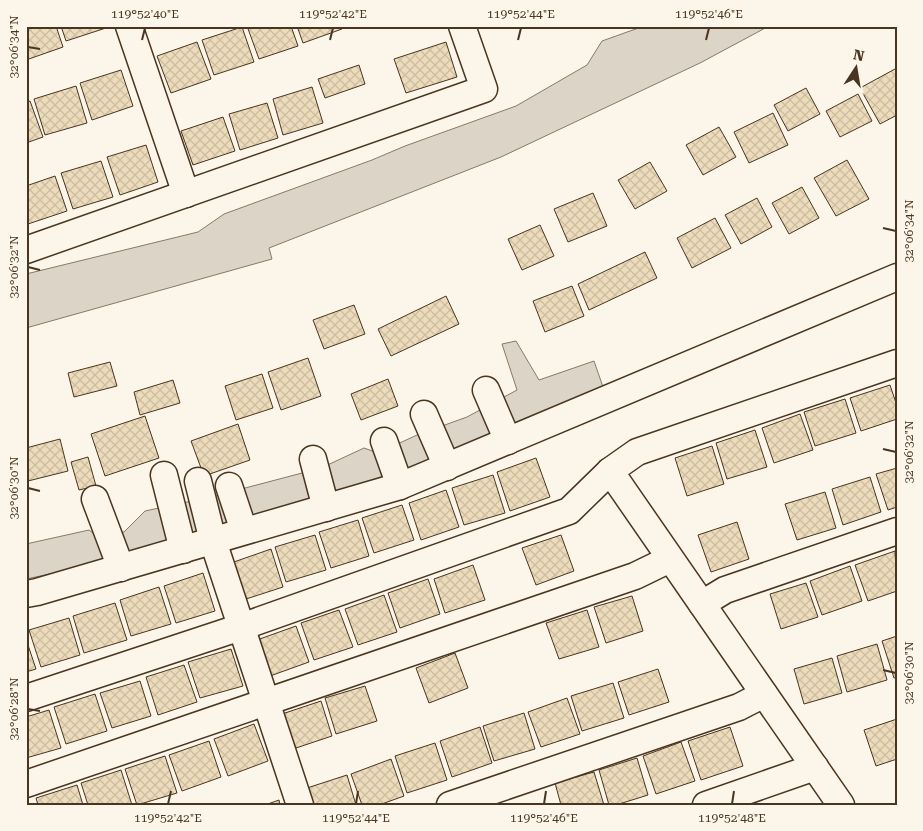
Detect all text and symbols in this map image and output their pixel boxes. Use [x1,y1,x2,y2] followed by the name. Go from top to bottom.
[111,7,179,21] text: 119°52'40"E
[299,7,367,21] text: 119°52'42"E
[487,7,555,21] text: 119°52'44"E
[675,7,743,21] text: 119°52'46"E
[7,15,21,79] text: 32°06'34"N
[830,42,880,92] north arrow
[852,46,866,64] text: N
[902,199,916,263] text: 32°06'34"N
[7,235,21,299] text: 32°06'32"N
[902,420,916,484] text: 32°06'32"N
[7,456,21,520] text: 32°06'30"N
[902,641,916,705] text: 32°06'30"N
[7,677,21,741] text: 32°06'28"N
[134,811,202,825] text: 119°52'42"E
[322,811,390,825] text: 119°52'44"E
[510,811,578,825] text: 119°52'46"E
[698,811,766,825] text: 119°52'48"E

